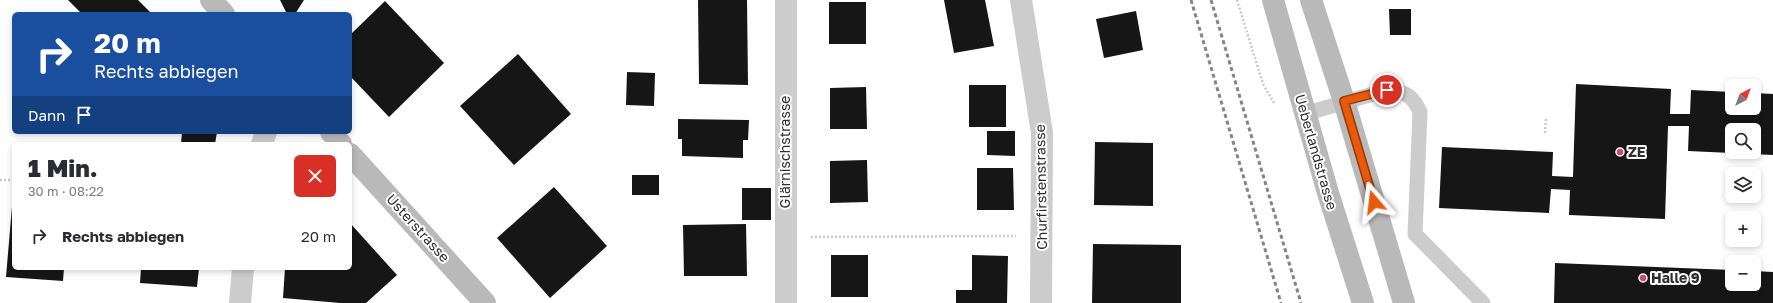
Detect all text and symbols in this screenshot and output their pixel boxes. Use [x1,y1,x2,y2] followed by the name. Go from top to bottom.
[94,26,161,59] text: 20 m
[28,28,80,80] icon: right
[94,60,239,82] text: Rechts abbiegen
[1370,73,1404,107] pin
[1376,79,1398,101] icon: arrive
[1725,79,1761,115] north arrow
[1725,79,1761,291] map controls
[1292,92,1341,212] street label: Ueberlandstrasse
[776,96,793,208] street label: Glärnischstrasse
[73,104,95,126] icon: arrive
[28,106,65,124] text: Dann
[1725,123,1761,159] button: search
[1031,124,1050,250] street label: Churfirstenstrasse
[1628,143,1646,160] place label: ZE
[1615,147,1625,157] marker: ZE
[28,153,98,182] text: 1 Min.
[294,155,336,197] button: close
[1725,167,1761,203] button: layers
[1353,181,1395,223] position arrow
[28,183,104,199] text: 30 m · 08:22
[383,190,453,265] street label: Usterstrasse
[1725,211,1761,247] button: +
[28,225,50,247] icon: right
[62,227,184,245] text: Rechts abbiegen
[301,227,336,245] text: 20 m
[1725,255,1761,291] button: −
[1651,269,1700,286] place label: Halle 9
[1638,273,1648,283] marker: Halle 9

